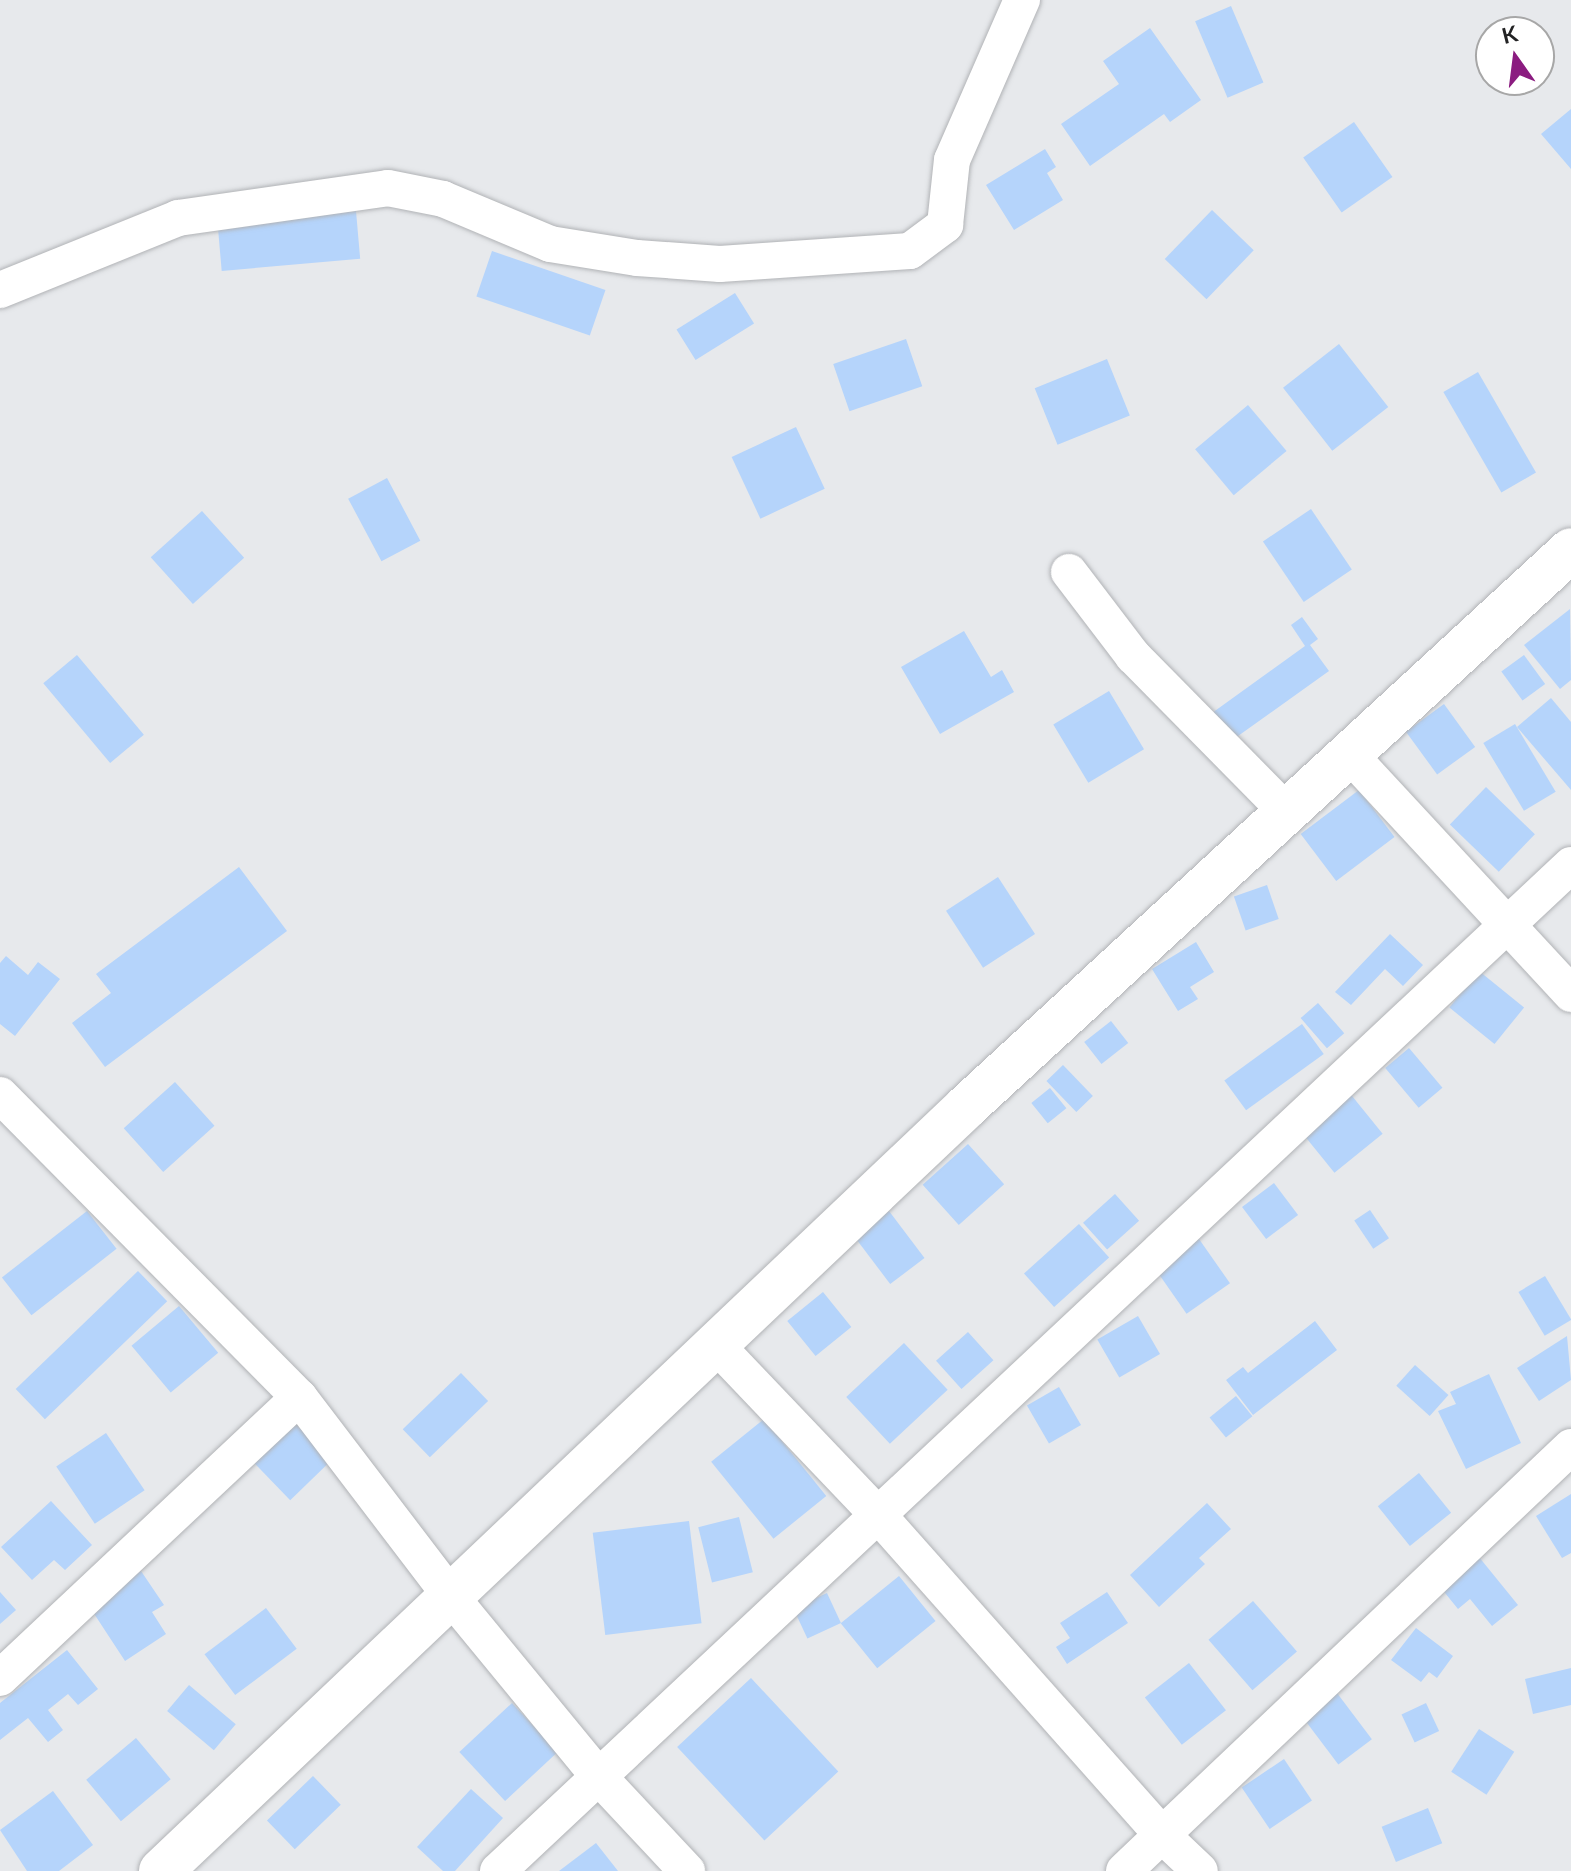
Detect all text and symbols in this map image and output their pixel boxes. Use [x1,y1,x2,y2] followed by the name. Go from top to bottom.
[1475,16,1555,96] north arrow
[1499,19,1520,49] text: K

